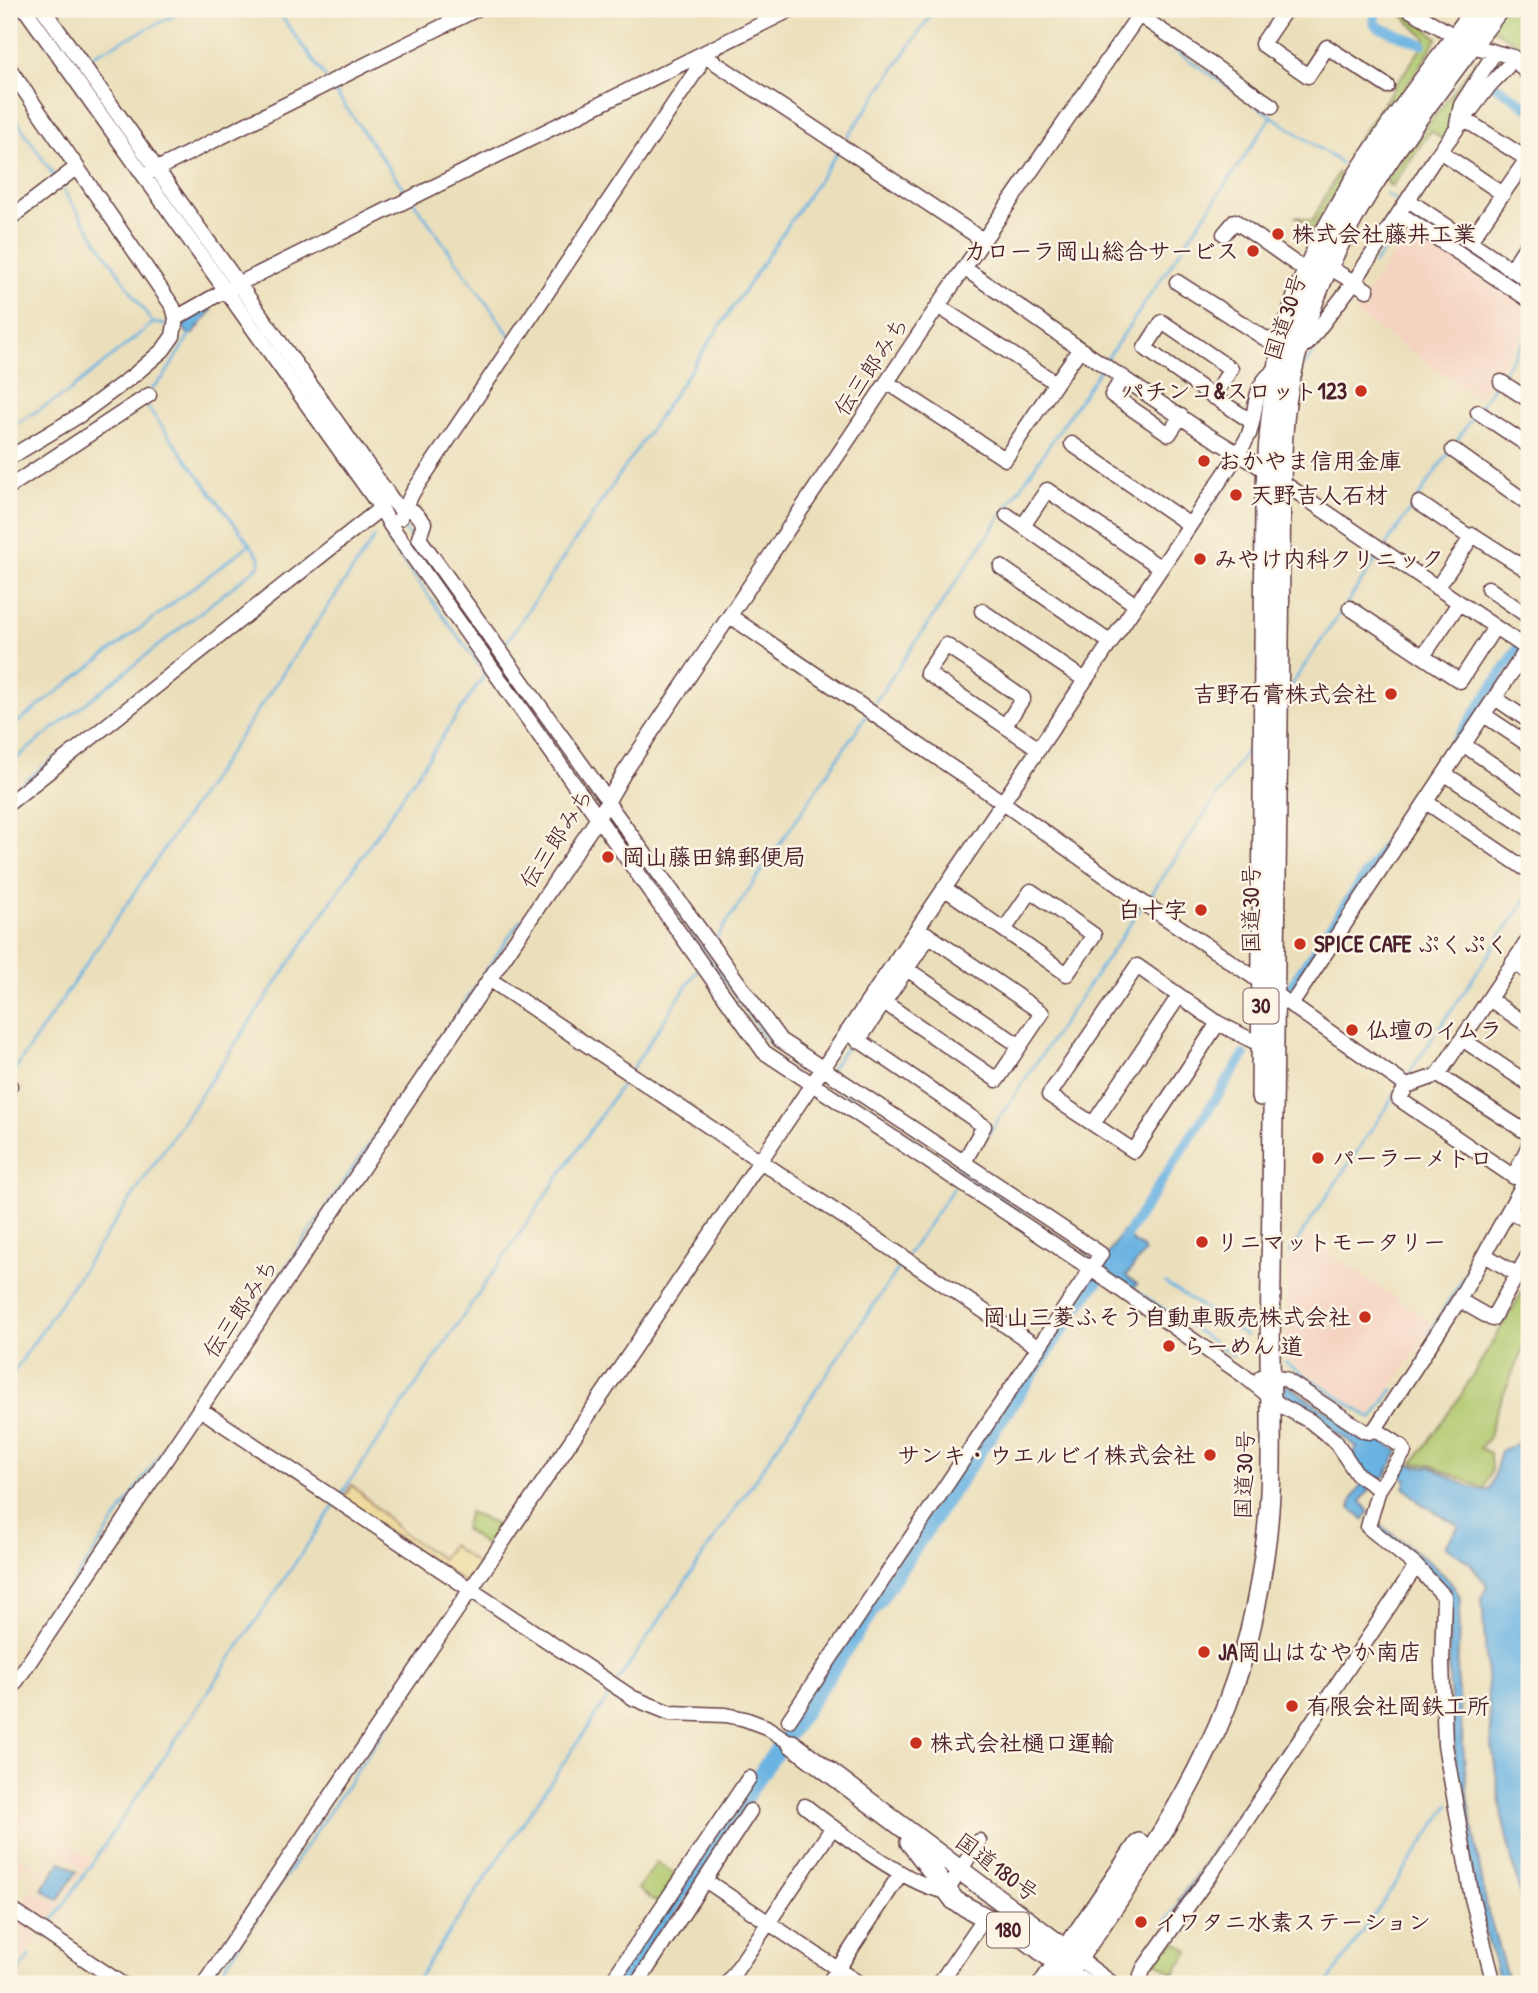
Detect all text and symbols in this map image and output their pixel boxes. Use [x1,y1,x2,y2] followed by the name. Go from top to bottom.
[1292,218,1476,249] place label: 株式会社藤井工業
[1270,226,1286,242] marker: 株式会社藤井工業
[963,235,1239,266] place label: カローラ岡山総合サービス
[1245,243,1261,259] marker: カローラ岡山総合サービス
[1256,269,1313,364] street label: 国道30号
[826,310,915,422] street label: 伝三郎みち
[1121,375,1347,406] place label: パチンコ&スロット123
[1353,383,1369,399] marker: パチンコ&スロット123
[1218,445,1402,476] place label: おかやま信用金庫
[1196,453,1212,469] marker: おかやま信用金庫
[1250,479,1388,510] place label: 天野吉人石材
[1228,487,1244,503] marker: 天野吉人石材
[1214,543,1444,574] place label: みやけ内科クリニック
[1192,551,1208,567] marker: みやけ内科クリニック
[1193,678,1377,709] place label: 吉野石膏株式会社
[1383,686,1399,702] marker: 吉野石膏株式会社
[512,781,600,894] street label: 伝三郎みち
[622,841,806,872] place label: 岡山藤田錦郵便局
[600,849,616,865] marker: 岡山藤田錦郵便局
[1235,864,1266,954] street label: 国道30号
[1118,894,1187,925] place label: 白十字
[1193,902,1209,918] marker: 白十字
[1314,928,1509,959] place label: SPICE CAFE ぷくぷく
[1292,936,1308,952] marker: SPICE CAFE ぷくぷく
[1244,988,1278,1024] road number: 30
[1366,1014,1503,1045] place label: 仏壇のイムラ
[1344,1022,1360,1038] marker: 仏壇のイムラ
[1332,1142,1493,1173] place label: パーラーメトロ
[1310,1150,1326,1166] marker: パーラーメトロ
[1216,1226,1446,1257] place label: リニマットモータリー
[1194,1234,1210,1250] marker: リニマットモータリー
[195,1252,284,1364] street label: 伝三郎みち
[983,1301,1351,1332] place label: 岡山三菱ふそう自動車販売株式会社
[1357,1309,1373,1325] marker: 岡山三菱ふそう自動車販売株式会社
[1183,1330,1303,1361] place label: らーめん 道
[1161,1338,1177,1354] marker: らーめん 道
[1226,1430,1261,1520] street label: 国道30号
[897,1439,1196,1470] place label: サンキ・ウエルビイ株式会社
[1202,1447,1218,1463] marker: サンキ・ウエルビイ株式会社
[1218,1636,1422,1667] place label: JA岡山はなやか南店
[1196,1644,1212,1660] marker: JA岡山はなやか南店
[1306,1690,1490,1721] place label: 有限会社岡鉄工所
[1284,1698,1300,1714] marker: 有限会社岡鉄工所
[930,1727,1114,1758] place label: 株式会社樋口運輸
[908,1735,924,1751] marker: 株式会社樋口運輸
[949,1825,1046,1908] street label: 国道180号
[1155,1906,1431,1937] place label: イワタニ水素ステーション
[987,1912,1029,1948] road number: 180
[1133,1914,1149,1930] marker: イワタニ水素ステーション

